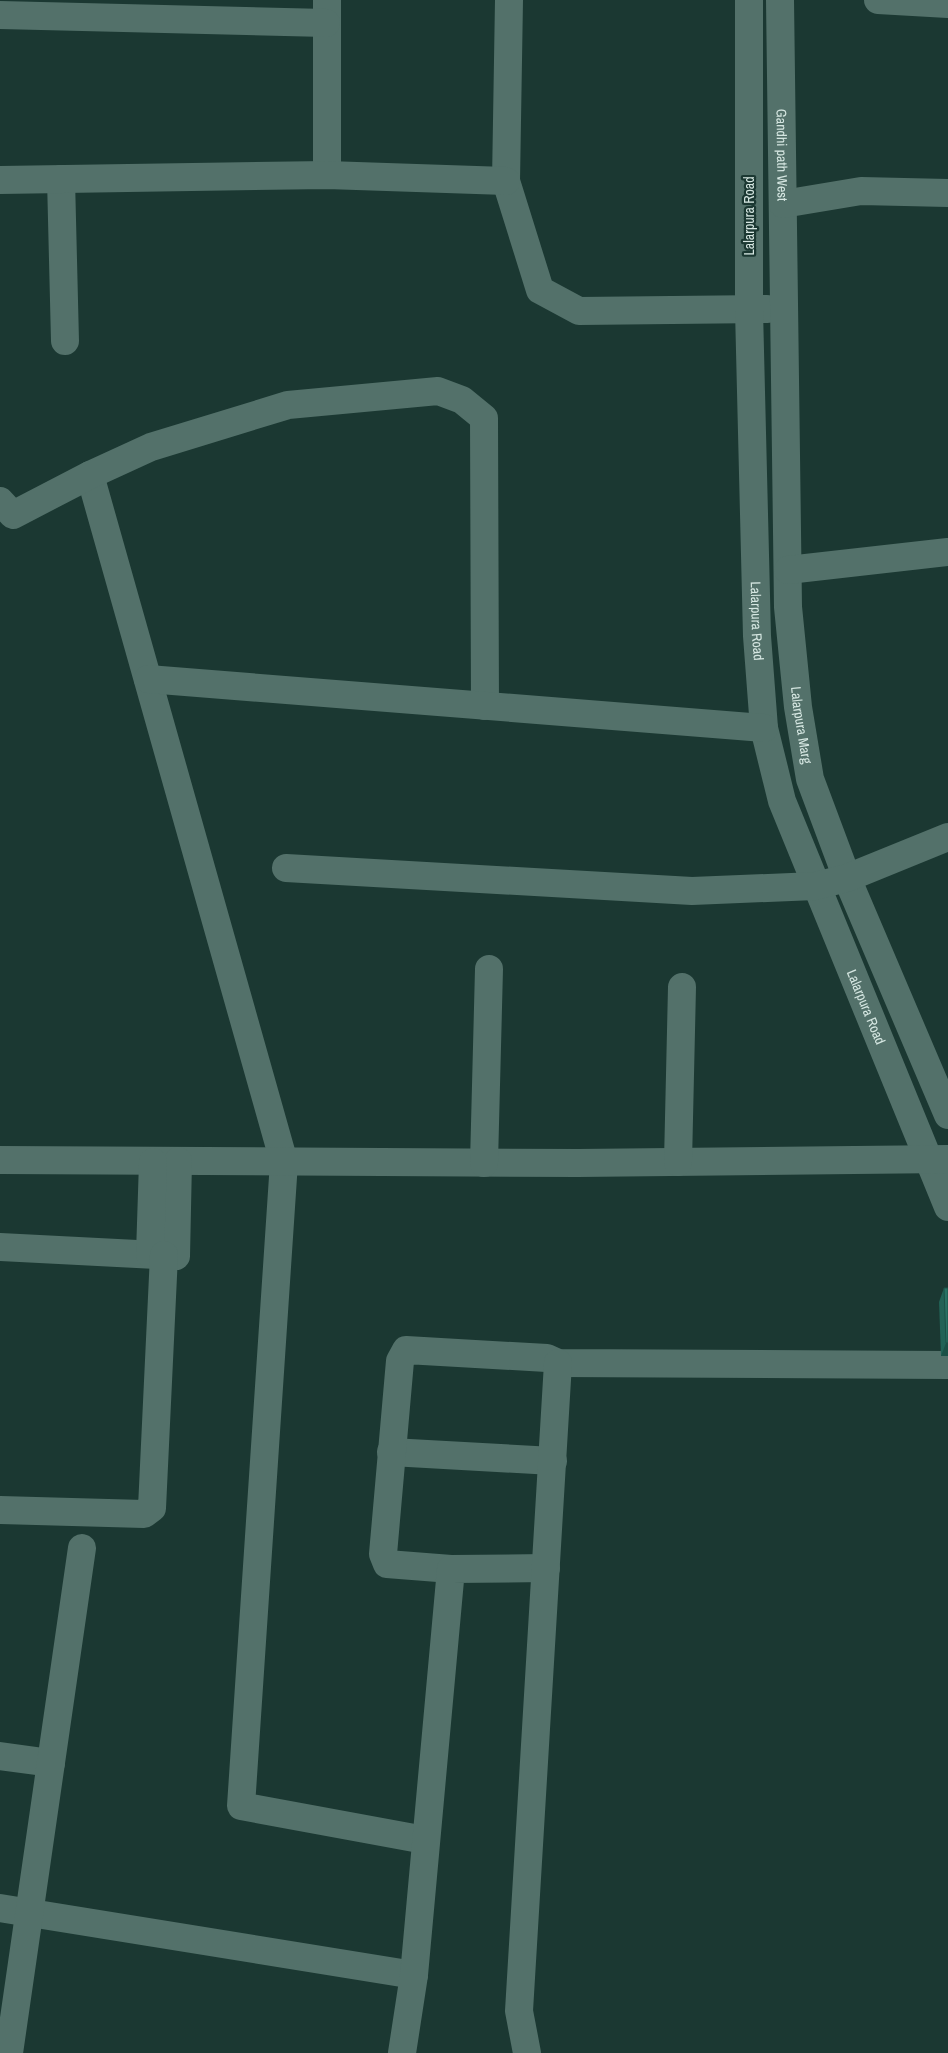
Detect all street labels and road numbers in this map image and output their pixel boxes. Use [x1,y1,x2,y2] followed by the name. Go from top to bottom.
[772,109,792,201] street label: Gandhi path West
[740,176,758,256] street label: Lalarpura Road
[747,581,768,661] street label: Lalarpura Road
[787,686,816,766] street label: Lalarpura Marg
[843,967,890,1047] street label: Lalarpura Road

